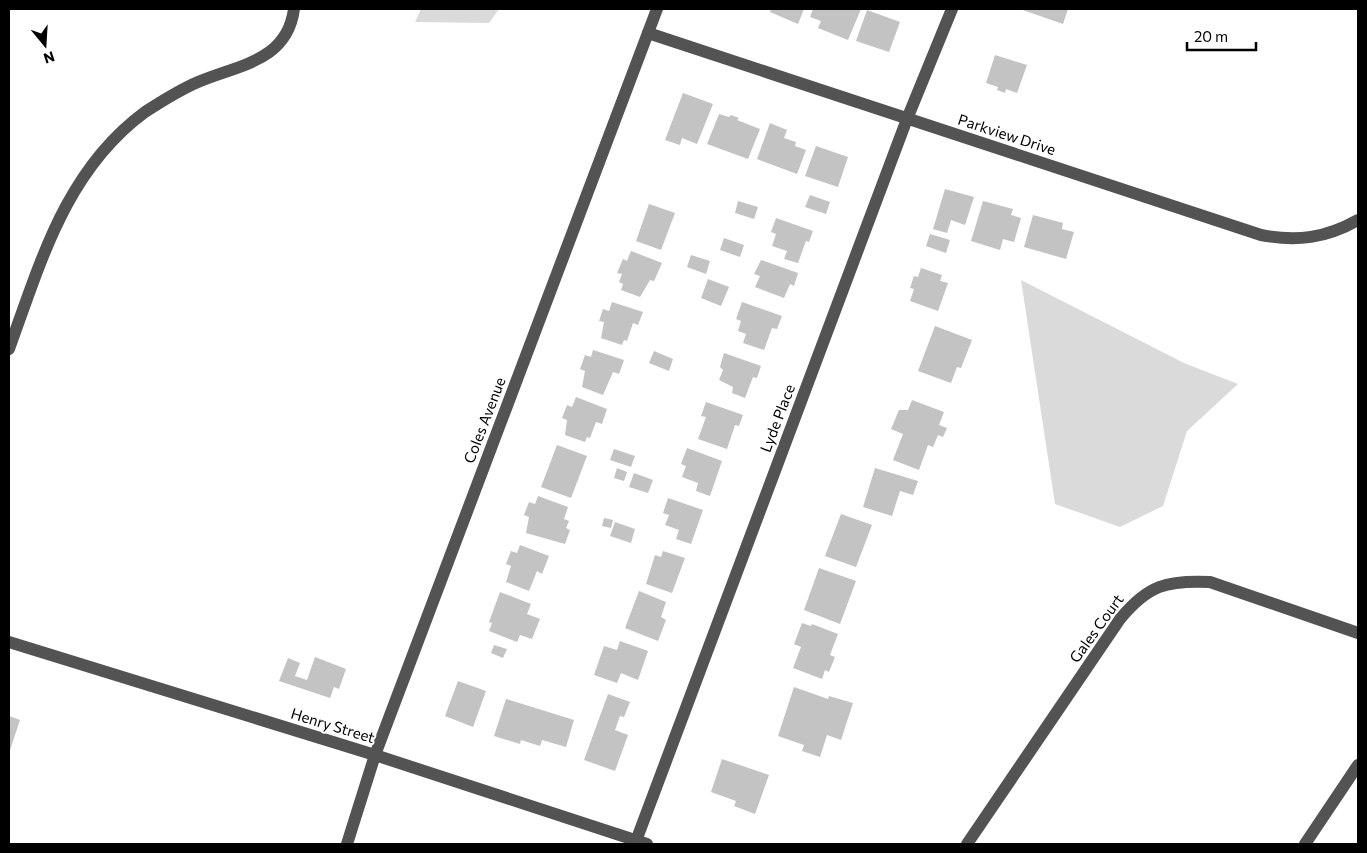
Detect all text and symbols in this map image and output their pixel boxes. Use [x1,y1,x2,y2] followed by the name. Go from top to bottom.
[20,20,70,70] north arrow
[1187,20,1256,52] scale bar
[1194,27,1228,45] text: 20 m
[42,48,57,68] text: N
[956,110,1058,158] street label: Parkview Drive
[459,374,509,466] street label: Coles Avenue
[756,381,798,455] street label: Lyde Place
[1065,590,1127,666] street label: Gales Court
[289,704,377,746] street label: Henry Street

